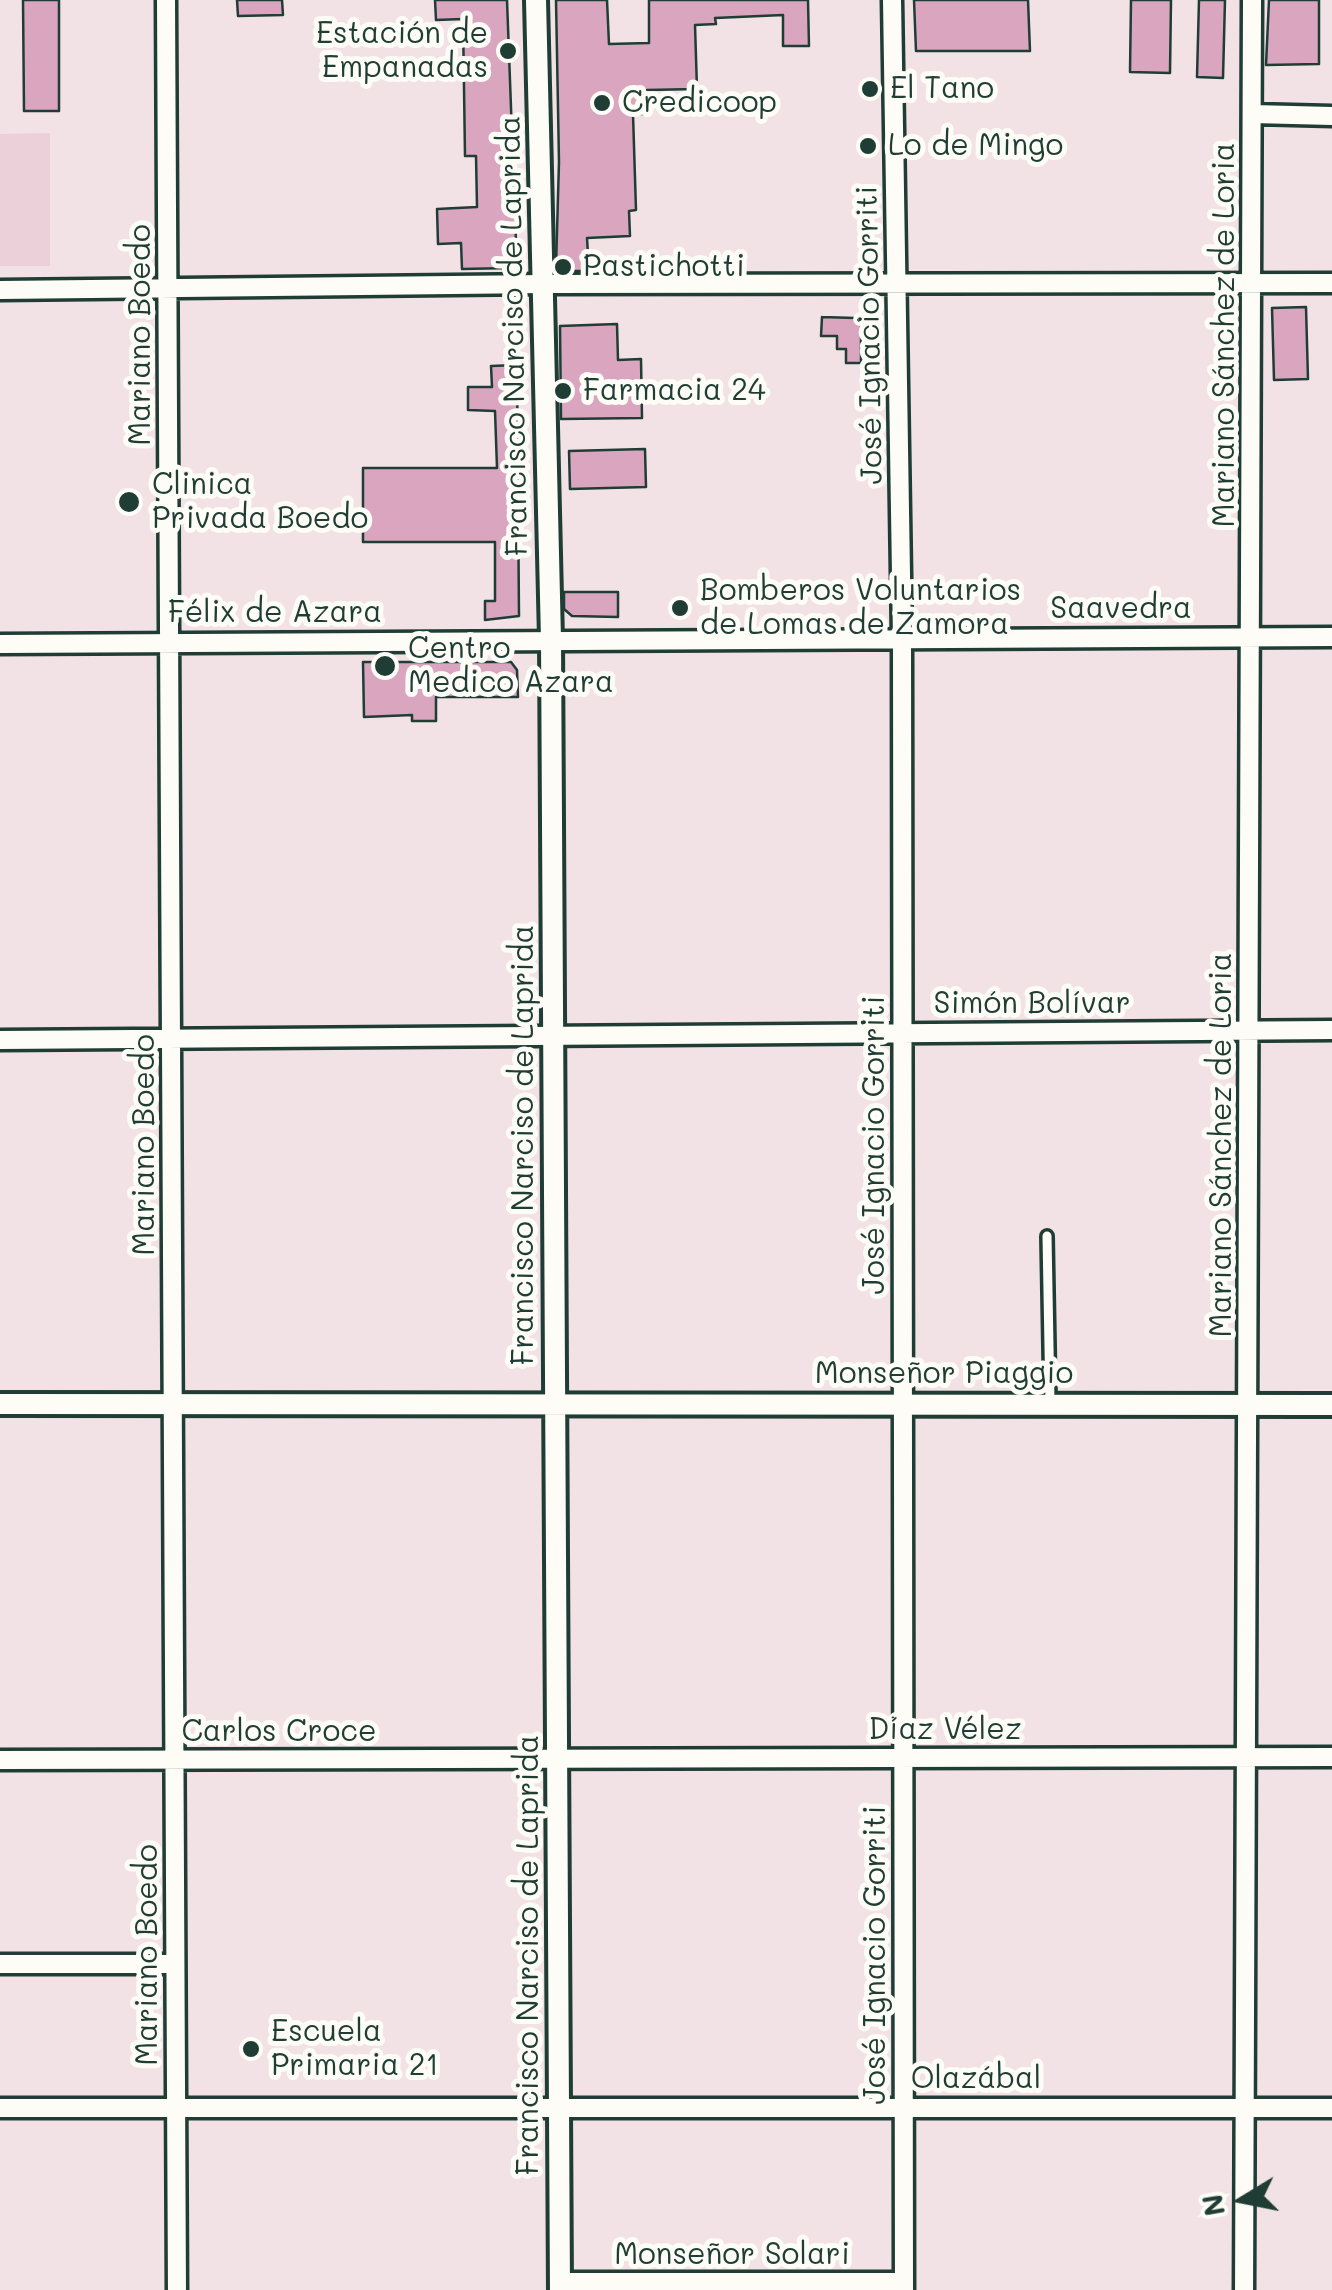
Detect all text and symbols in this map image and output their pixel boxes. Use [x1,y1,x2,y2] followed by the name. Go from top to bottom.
[316,16,488,86] place label: Estación de Empanadas
[497,40,519,62] marker: Estación de Empanadas
[890,71,994,107] place label: El Tano
[859,78,881,100] marker: El Tano
[622,85,777,121] place label: Credicoop
[591,92,613,114] marker: Credicoop
[492,116,536,556] street label: Francisco Narciso de Laprida
[888,128,1063,164] place label: Lo de Mingo
[857,135,879,157] marker: Lo de Mingo
[1207,143,1243,527] street label: Mariano Sánchez de Loria
[849,185,891,485] street label: José Ignacio Gorriti
[123,224,159,446] street label: Mariano Boedo
[583,249,745,285] place label: Pastichotti
[552,256,574,278] marker: Pastichotti
[583,373,766,409] place label: Farmacia 24
[552,380,574,402] marker: Farmacia 24
[152,467,368,538] place label: Clinica Privada Boedo
[116,489,142,515] marker: Clinica Privada Boedo
[700,573,1021,644] place label: Bomberos Voluntarios de Lomas de Zamora
[1050,591,1192,627] street label: Saavedra
[168,595,382,631] street label: Félix de Azara
[669,597,691,619] marker: Bomberos Voluntarios de Lomas de Zamora
[408,631,614,702] place label: Centro Medico Azara
[372,653,398,679] marker: Centro Medico Azara
[506,925,542,1365] street label: Francisco Narciso de Laprida
[1204,953,1240,1337] street label: Mariano Sánchez de Loria
[934,986,1130,1022] street label: Simón Bolívar
[857,996,893,1294] street label: José Ignacio Gorriti
[127,1034,163,1256] street label: Mariano Boedo
[815,1356,1073,1392] street label: Monseñor Piaggio
[868,1712,1022,1748] street label: Díaz Vélez
[181,1714,377,1750] street label: Carlos Croce
[511,1735,547,2175] street label: Francisco Narciso de Laprida
[858,1806,894,2104] street label: José Ignacio Gorriti
[130,1844,166,2066] street label: Mariano Boedo
[271,2014,439,2084] place label: Escuela Primaria 21
[240,2038,262,2060] marker: Escuela Primaria 21
[911,2061,1041,2097] street label: Olazábal
[1192,2150,1292,2250] north arrow
[1193,2192,1232,2219] text: N
[614,2237,850,2273] street label: Monseñor Solari

